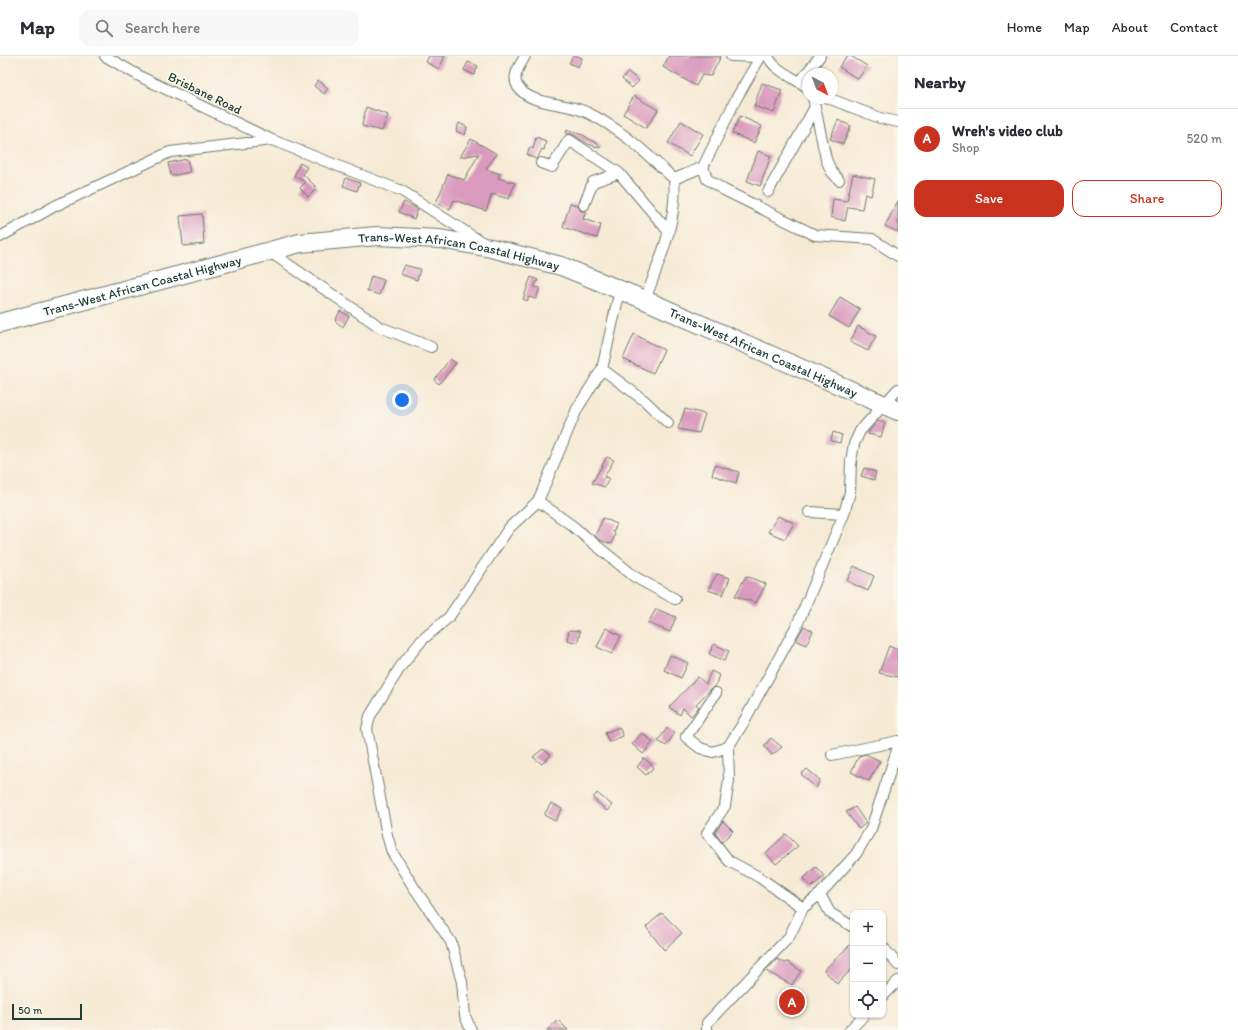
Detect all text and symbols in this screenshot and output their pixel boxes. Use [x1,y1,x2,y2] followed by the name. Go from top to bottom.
[79,10,359,46] search box
[20,16,55,39] text: Map
[93,17,115,39] icon: search
[125,19,200,37] text: Search here
[1007,19,1042,36] text: Home
[1064,19,1090,36] text: Map
[1112,19,1148,36] text: About
[1170,19,1218,36] text: Contact
[802,68,838,104] north arrow
[166,69,244,117] street label: Brisbane Road
[914,72,966,92] text: Nearby
[952,122,1063,140] text: Wreh's video club
[923,131,931,146] text: A
[1186,131,1222,146] text: 520 m
[952,140,979,155] text: Shop
[914,180,1064,217] button: Save
[1072,180,1222,217] button: Share
[357,228,561,273] street label: Trans-West African Coastal Highway
[41,252,243,319] street label: Trans-West African Coastal Highway
[667,304,860,400] street label: Trans-West African Coastal Highway
[392,390,412,410] your location
[850,910,886,1018] map controls
[850,910,886,946] button: +
[850,946,886,982] button: −
[850,982,886,1018] button: locate
[779,987,805,1017] pin: A
[12,1002,82,1021] scale bar
[18,1004,42,1017] text: 50 m

